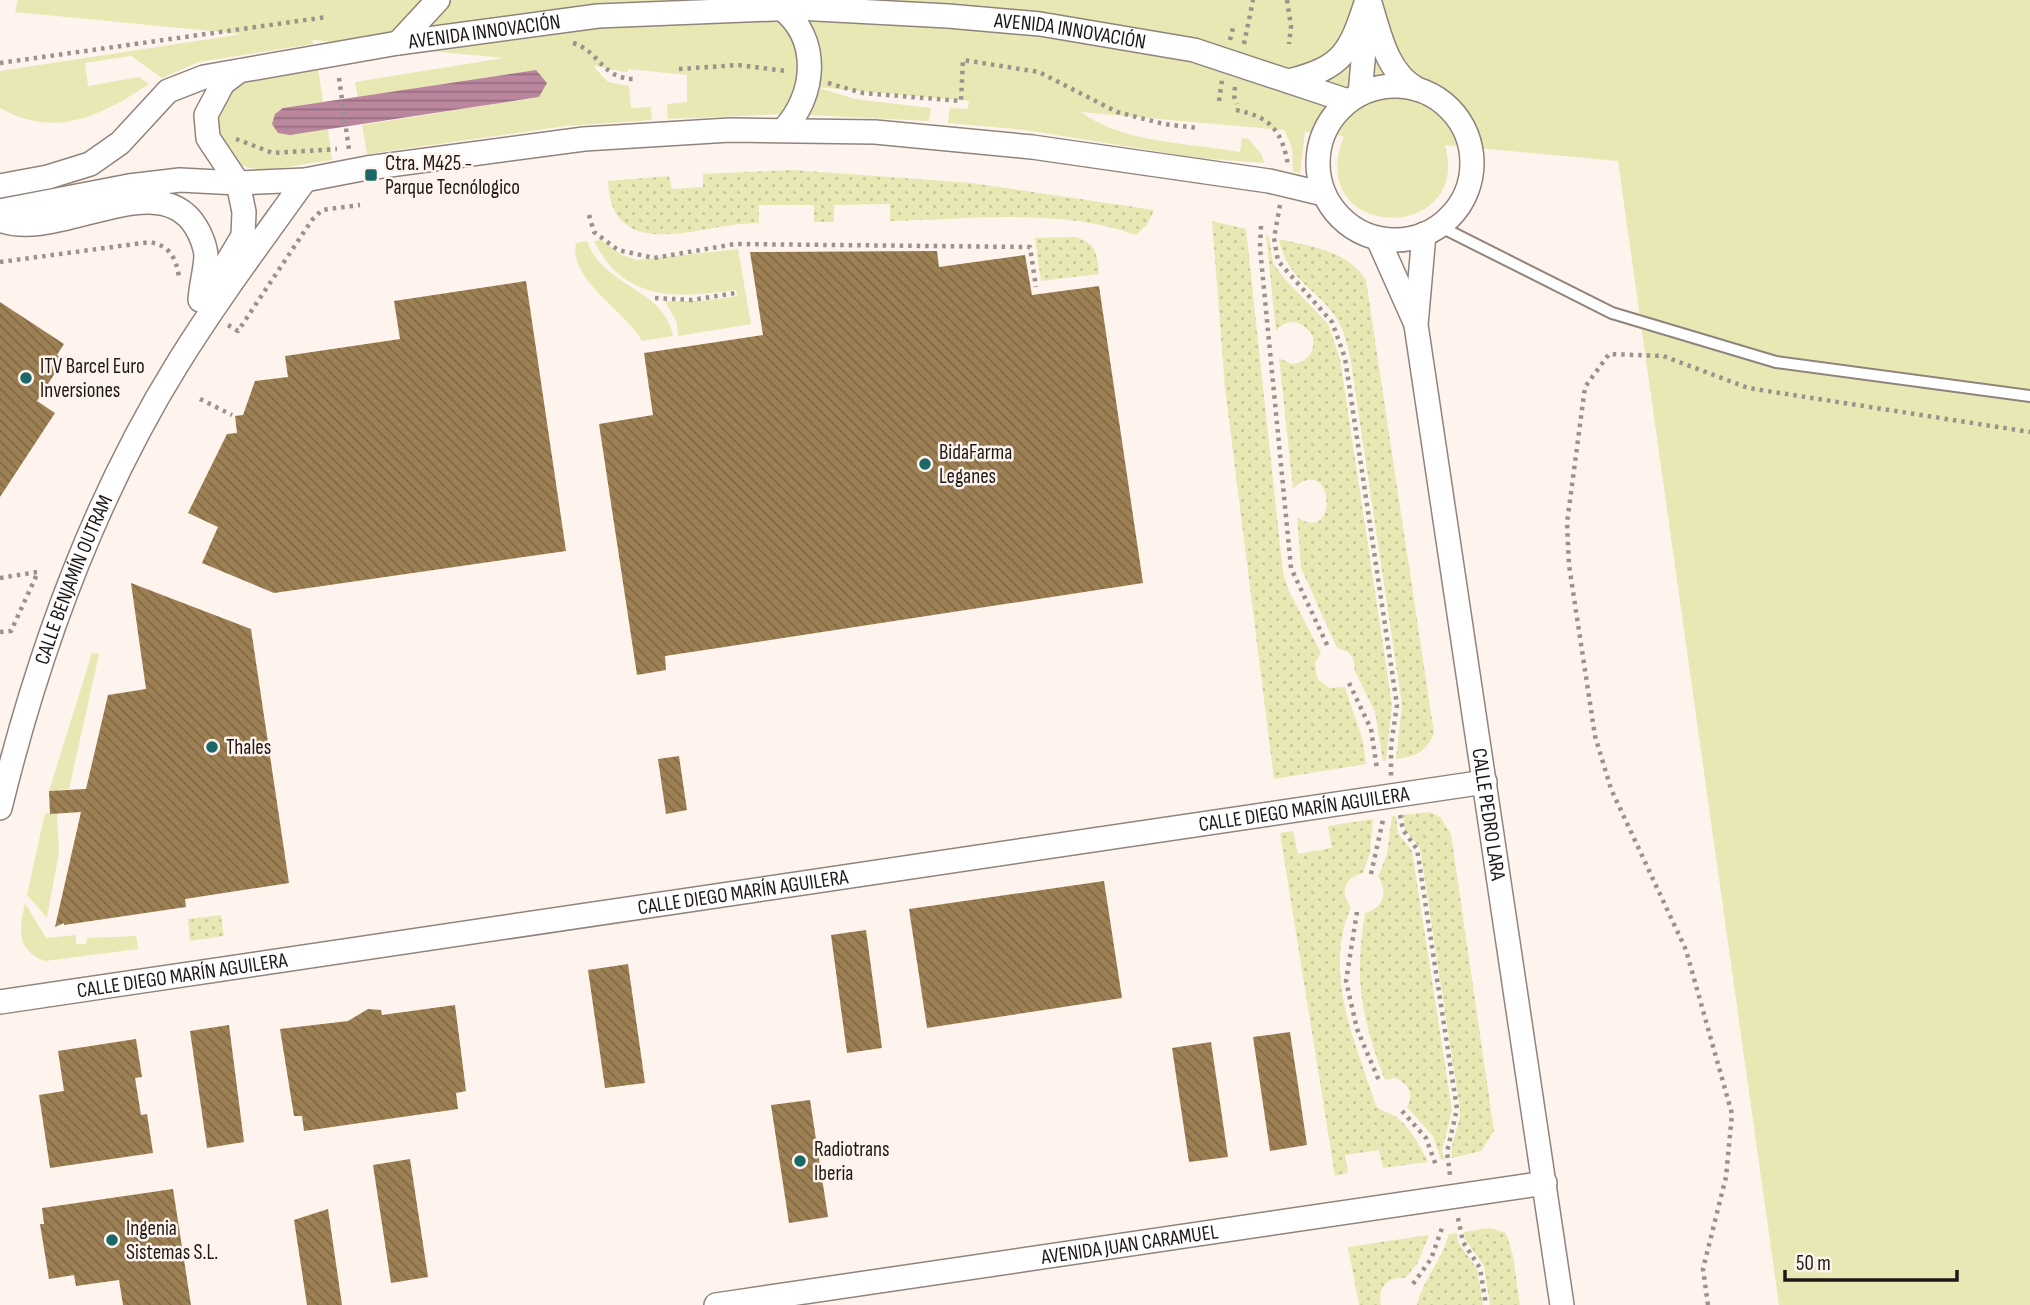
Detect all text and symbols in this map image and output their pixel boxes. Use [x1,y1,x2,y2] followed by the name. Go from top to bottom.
[992,7,1148,54] street label: AVENIDA INNOVACIÓN
[406,9,562,54] street label: AVENIDA INNOVACIÓN
[385,151,520,200] place label: Ctra. M425 - Parque Tecnólogico
[363,167,379,183] marker: Ctra. M425 - Parque Tecnólogico
[40,354,145,403] place label: ITV Barcel Euro Inversiones
[18,370,34,386] marker: ITV Barcel Euro Inversiones
[939,440,1012,489] place label: BidaFarma Leganes
[917,456,933,472] marker: BidaFarma Leganes
[29,491,118,668] street label: CALLE BENJAMÍN OUTRAM
[226,735,271,760] place label: Thales
[204,739,220,755] marker: Thales
[1467,746,1511,883] street label: CALLE PEDRO LARA
[1197,781,1412,837] street label: CALLE DIEGO MARÍN AGUILERA
[636,864,851,920] street label: CALLE DIEGO MARÍN AGUILERA
[75,947,290,1003] street label: CALLE DIEGO MARÍN AGUILERA
[814,1137,890,1186] place label: Radiotrans Iberia
[792,1153,808,1169] marker: Radiotrans Iberia
[126,1216,218,1265] place label: Ingenia Sistemas S.L.
[1038,1219,1220,1270] street label: AVENIDA JUAN CARAMUEL
[104,1232,120,1248] marker: Ingenia Sistemas S.L.
[1785,1238,1956,1282] scale bar
[1796,1251,1831,1276] text: 50 m

